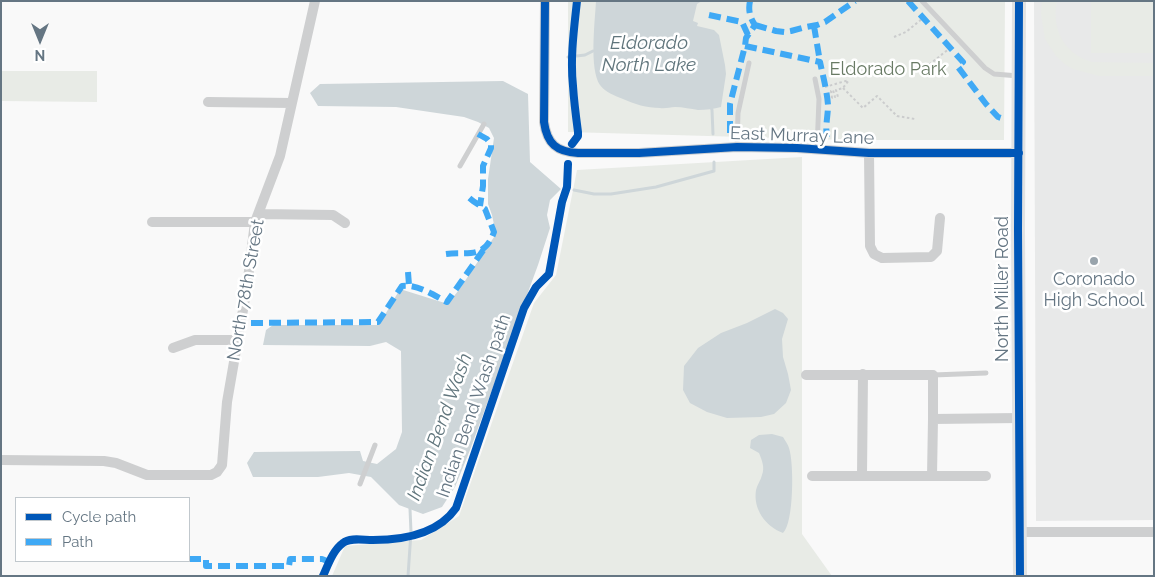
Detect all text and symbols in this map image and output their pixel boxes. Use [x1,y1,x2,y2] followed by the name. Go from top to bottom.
[15,15,65,65] north arrow
[602,32,696,76] water label: Eldorado North Lake
[35,47,45,63] text: N
[829,59,947,81] park label: Eldorado Park
[729,123,875,149] street label: East Murray Lane
[992,216,1014,362] street label: North Miller Road
[223,218,269,362] street label: North 78th Street
[1088,255,1100,267] marker: Coronado High School
[1043,269,1145,312] place label: Coronado High School
[432,311,516,501] street label: Indian Bend Wash path
[403,350,477,504] water label: Indian Bend Wash
[15,497,190,562] legend
[62,508,136,526] text: Cycle path
[62,533,93,551] text: Path

